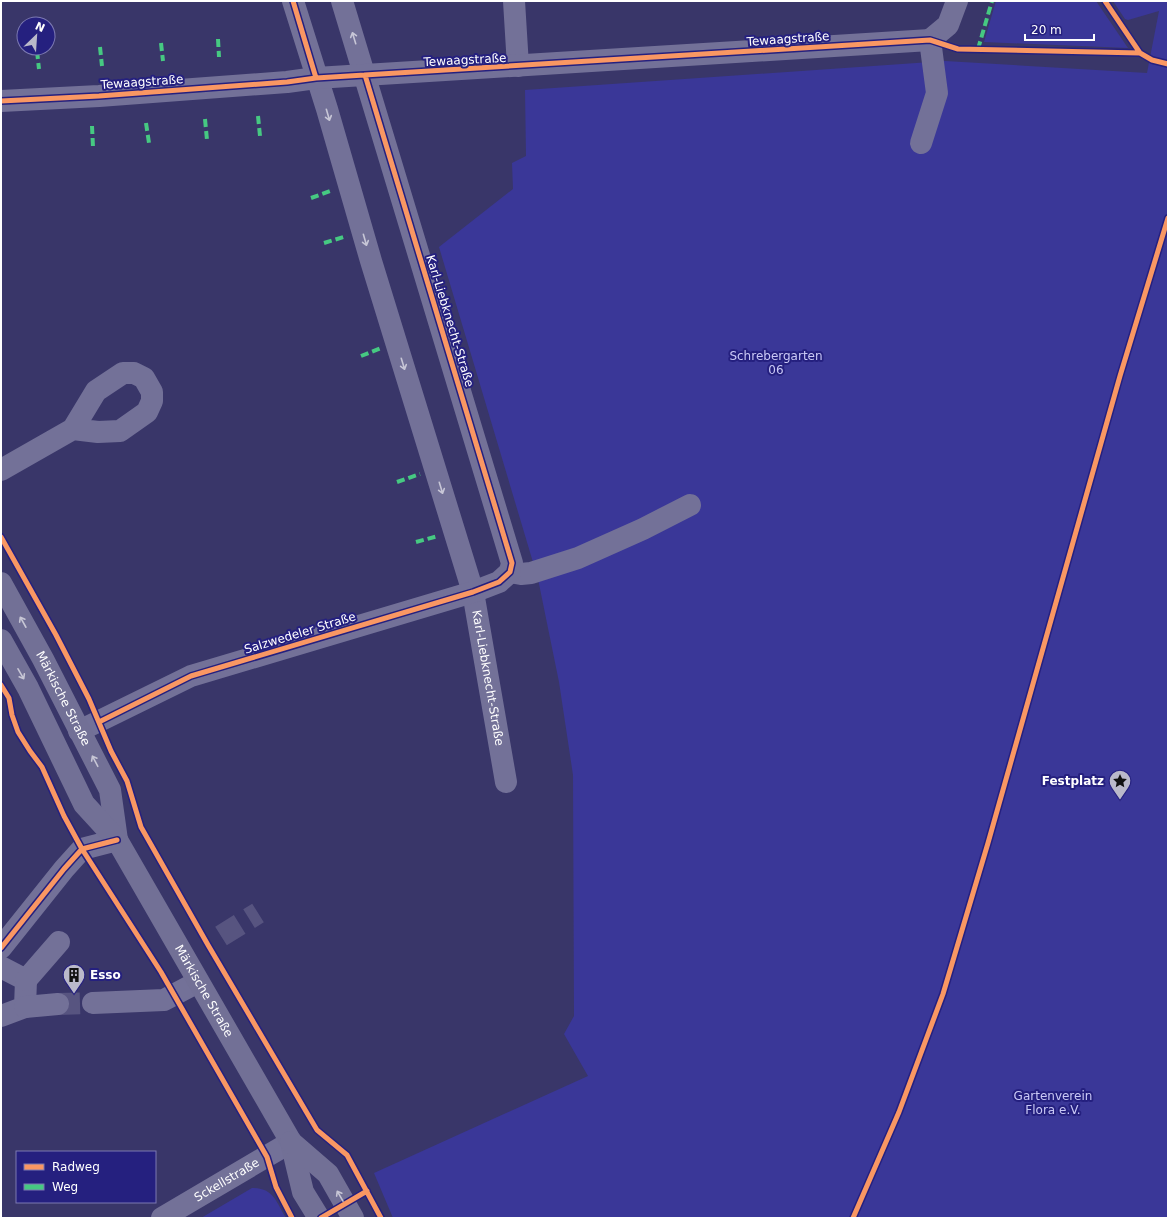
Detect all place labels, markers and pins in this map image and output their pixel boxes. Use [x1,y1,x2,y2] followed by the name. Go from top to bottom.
[1107,768,1133,801] place icon: Festplatz
[1042,774,1104,788] place label: Festplatz
[61,962,87,995] building icon: Esso
[90,968,121,982] place label: Esso

